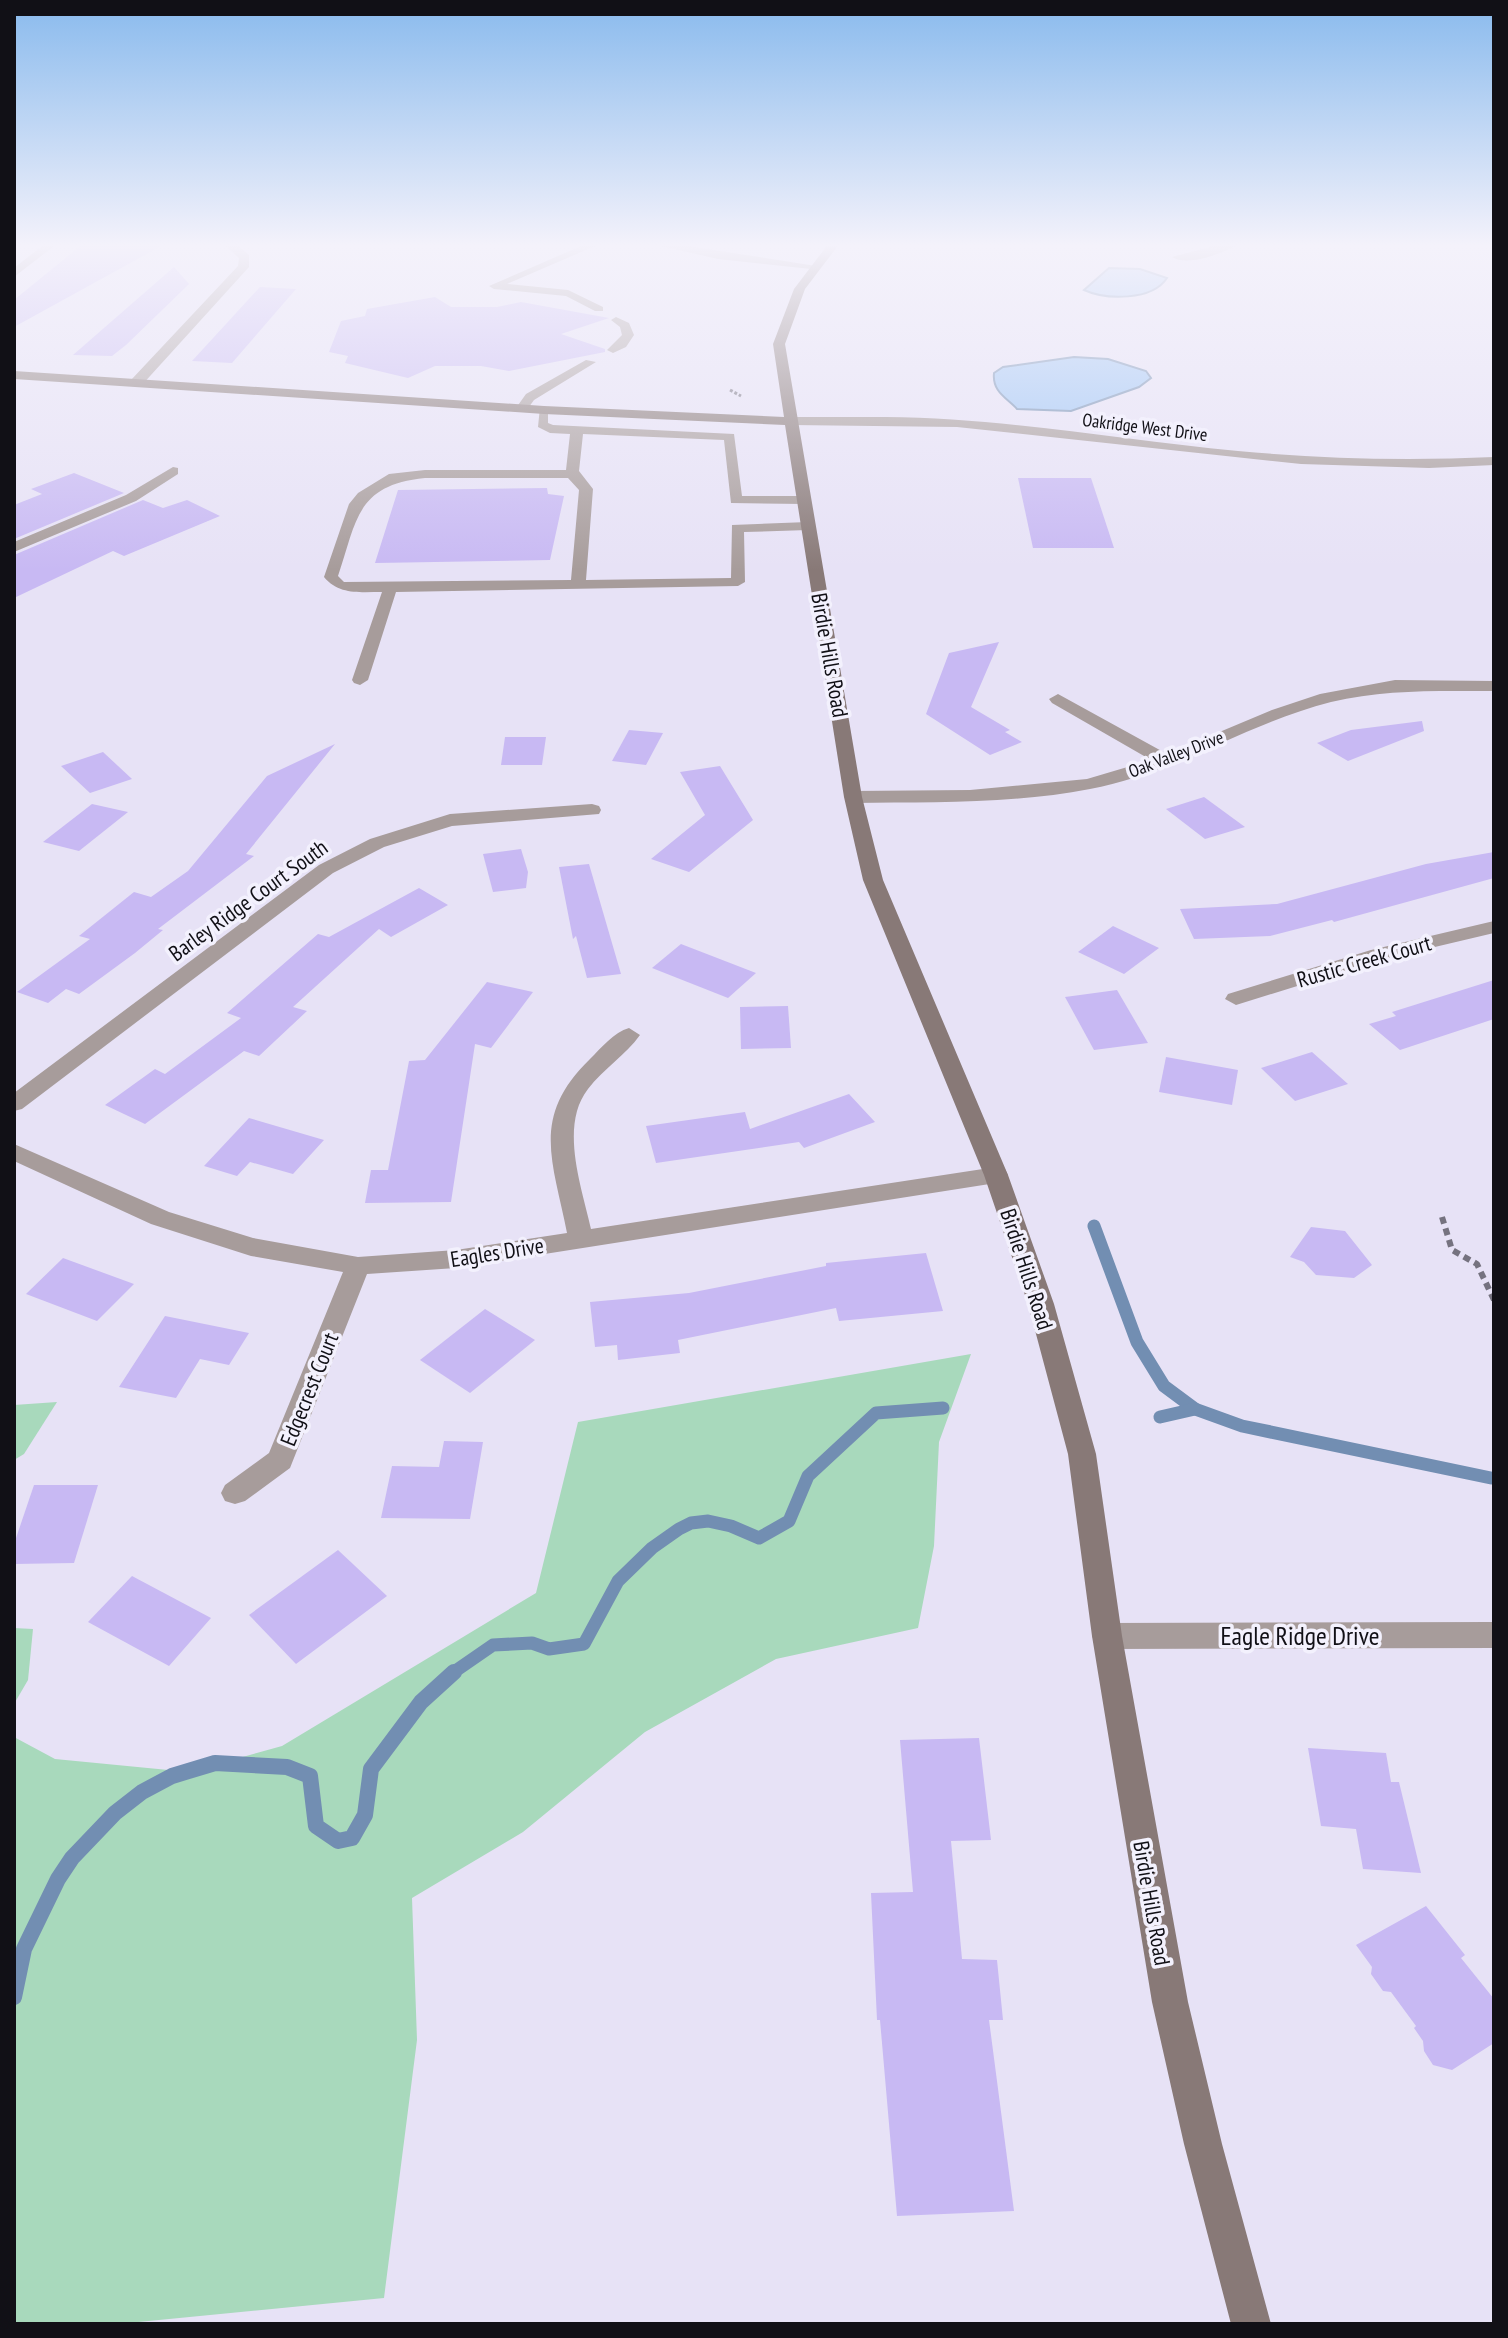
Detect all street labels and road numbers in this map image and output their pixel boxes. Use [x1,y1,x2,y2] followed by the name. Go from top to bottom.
[1081,408,1209,446] street label: Oakridge West Drive
[805,591,855,719] street label: Birdie Hills Road
[1125,725,1227,783] street label: Oak Valley Drive
[163,833,333,967] street label: Barley Ridge Court South
[1294,929,1434,993] street label: Rustic Creek Court
[994,1205,1060,1333] street label: Birdie Hills Road
[448,1231,546,1273] street label: Eagles Drive
[274,1328,344,1450] street label: Edgecrest Court
[1220,1619,1380,1652] street label: Eagle Ridge Drive
[1127,1839,1177,1967] street label: Birdie Hills Road

